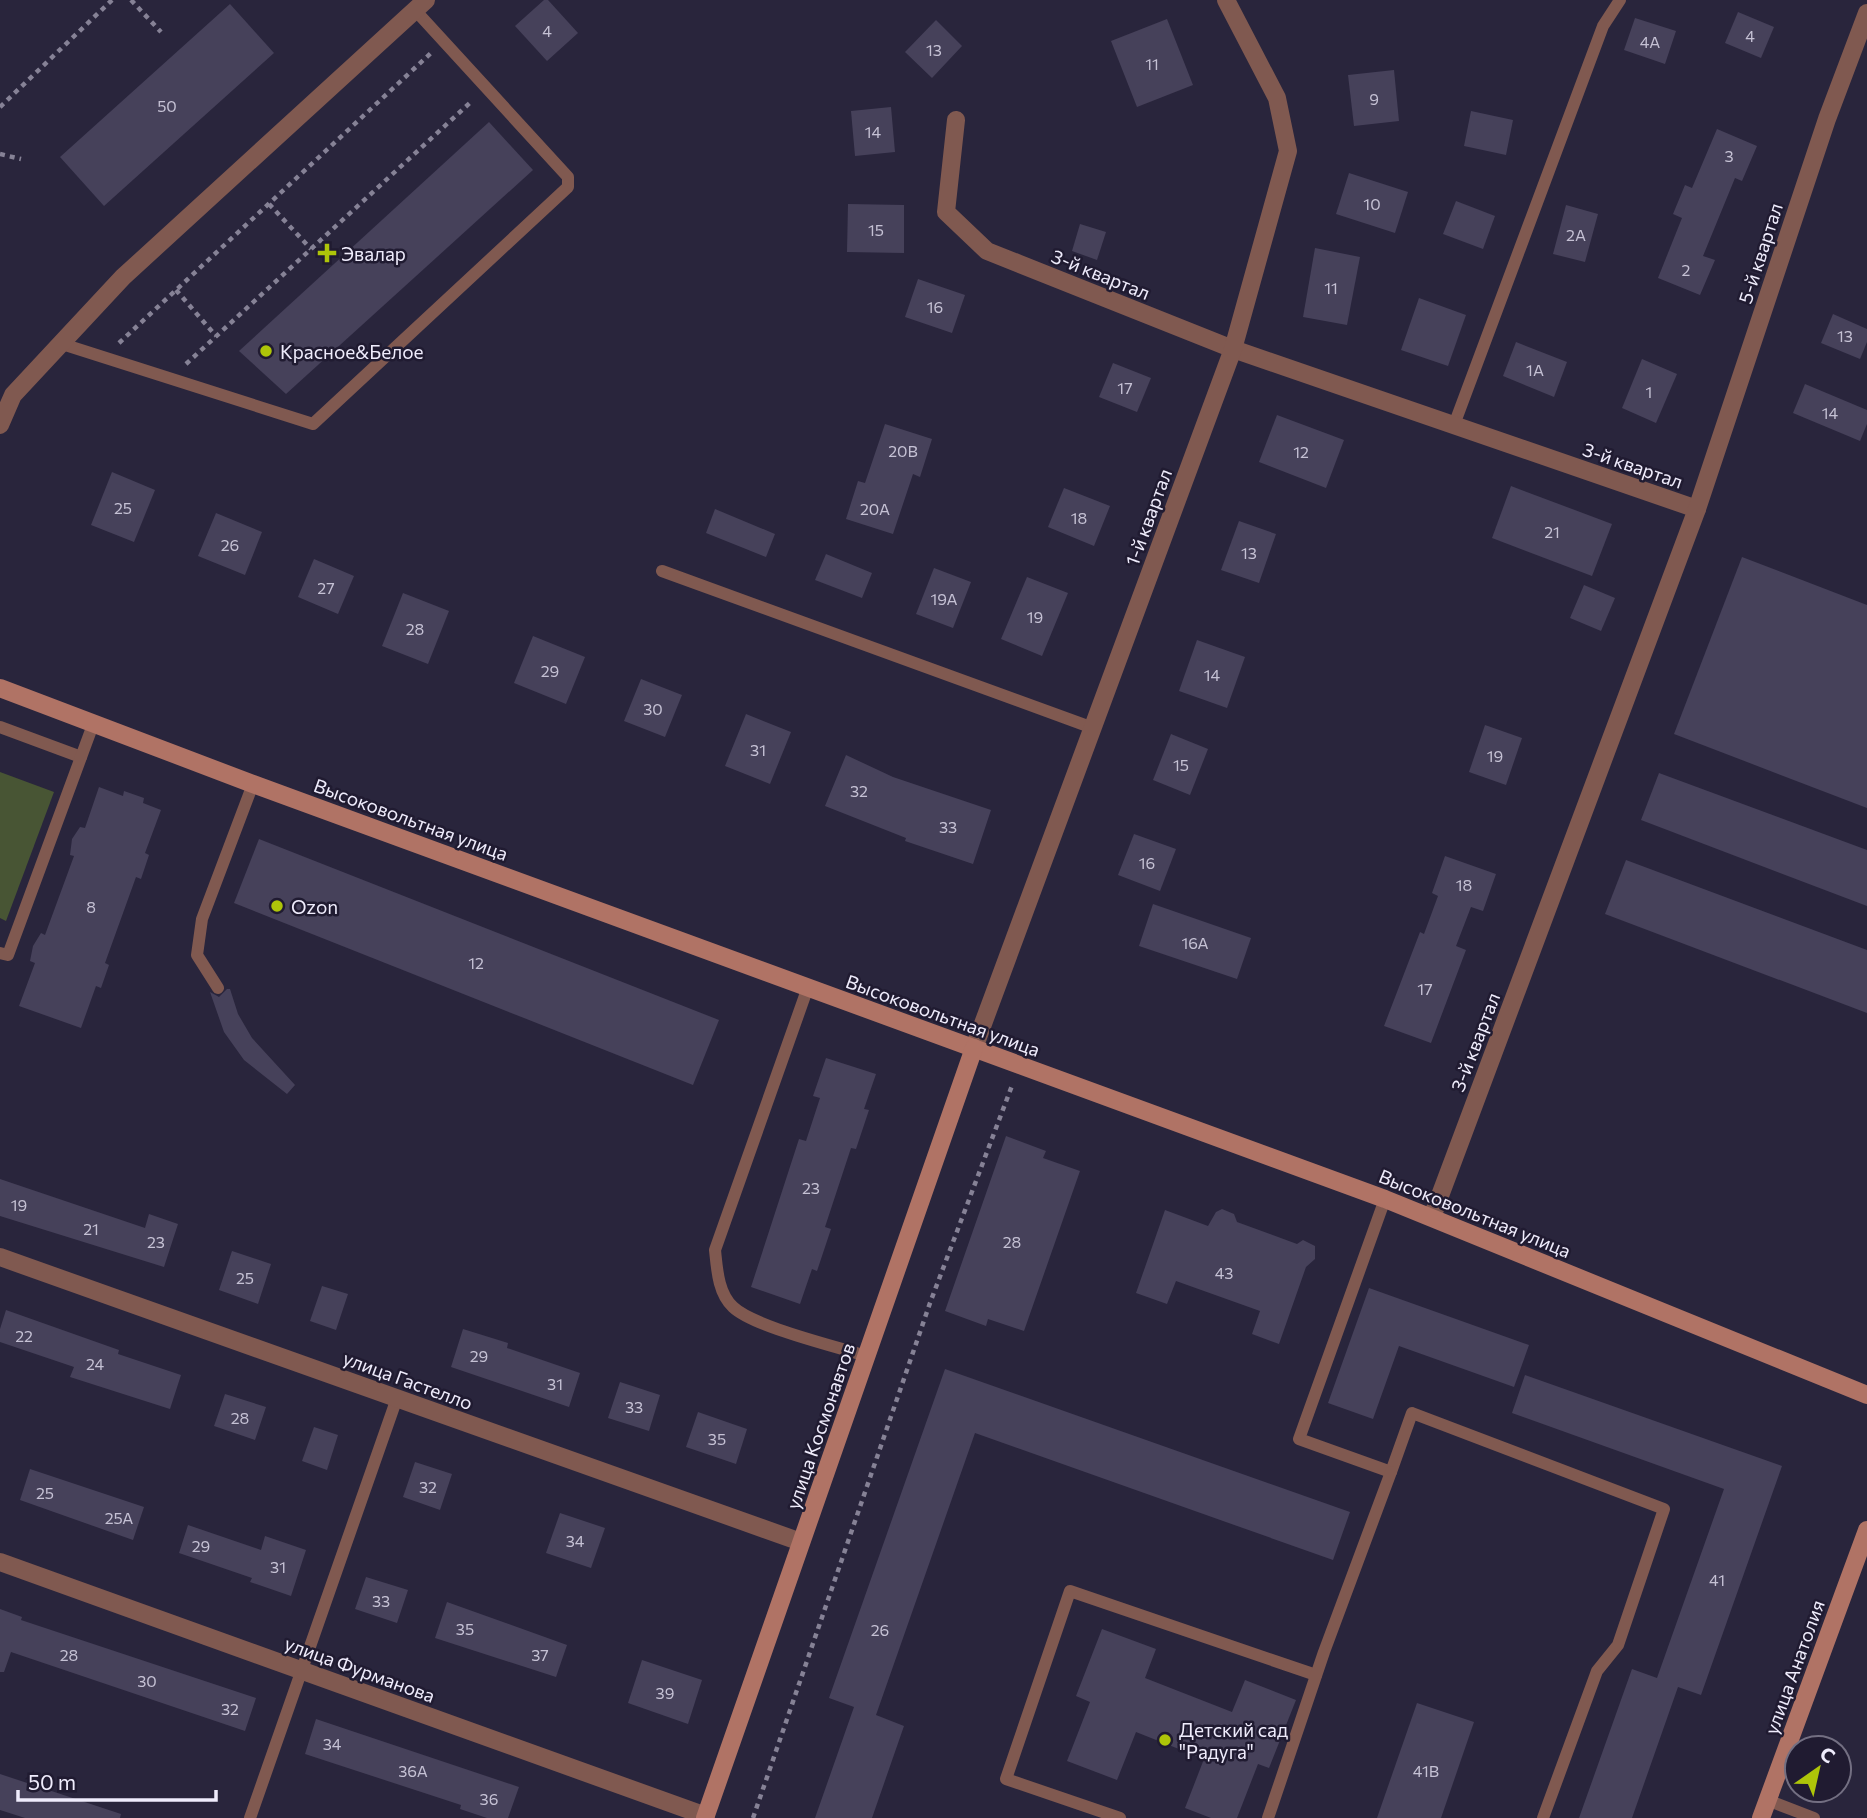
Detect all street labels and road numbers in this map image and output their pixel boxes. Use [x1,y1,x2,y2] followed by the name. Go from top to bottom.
[1733,200,1787,306] street label: 5-й квартал
[1048,244,1154,304] street label: 3-й квартал
[1580,437,1686,493] street label: 3-й квартал
[1120,465,1176,569] street label: 1-й квартал
[311,773,511,865] street label: Высоковольтная улица
[843,969,1043,1061] street label: Высоковольтная улица
[1446,989,1504,1095] street label: 3-й квартал
[1376,1164,1574,1262] street label: Высоковольтная улица
[781,1340,859,1512] street label: улица Космонавтов
[340,1346,476,1414] street label: улица Гастелло
[1759,1597,1829,1737] street label: улица Анатолия
[282,1631,438,1707] street label: улица Фурманова

